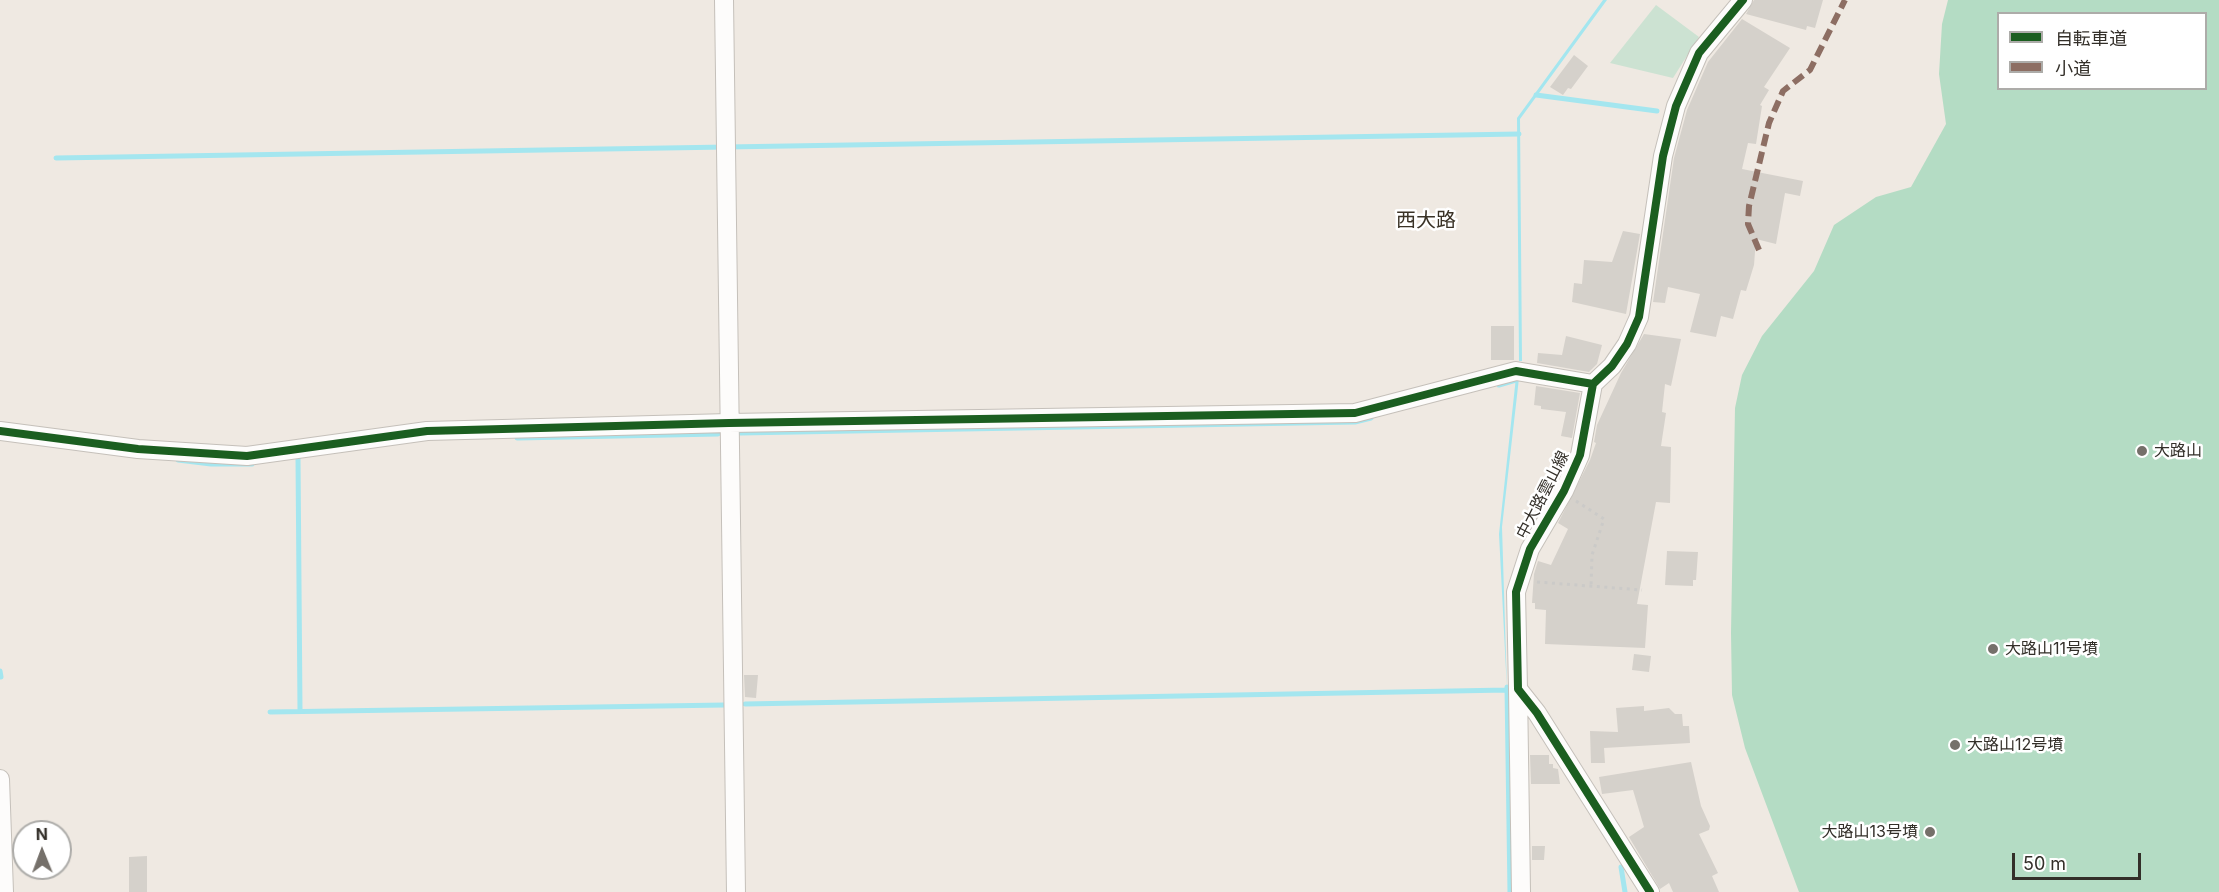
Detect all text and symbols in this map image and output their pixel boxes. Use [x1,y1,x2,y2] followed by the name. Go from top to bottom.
[1997,12,2207,90] legend
[2055,28,2127,49] text: 自転車道
[2055,58,2091,79] text: 小道
[1396,209,1456,233] district label: 西大路
[2154,441,2202,461] place label: 大路山
[2135,444,2149,458] marker: 大路山
[1513,448,1573,542] street label: 中大路雲山線
[2005,639,2098,659] place label: 大路山11号墳
[1986,642,2000,656] marker: 大路山11号墳
[1967,735,2063,755] place label: 大路山12号墳
[1948,738,1962,752] marker: 大路山12号墳
[12,820,72,880] north arrow
[1822,822,1918,842] place label: 大路山13号墳
[35,824,48,844] text: N
[1923,825,1937,839] marker: 大路山13号墳
[2015,841,2144,879] scale bar
[2023,853,2066,874] text: 50 m

